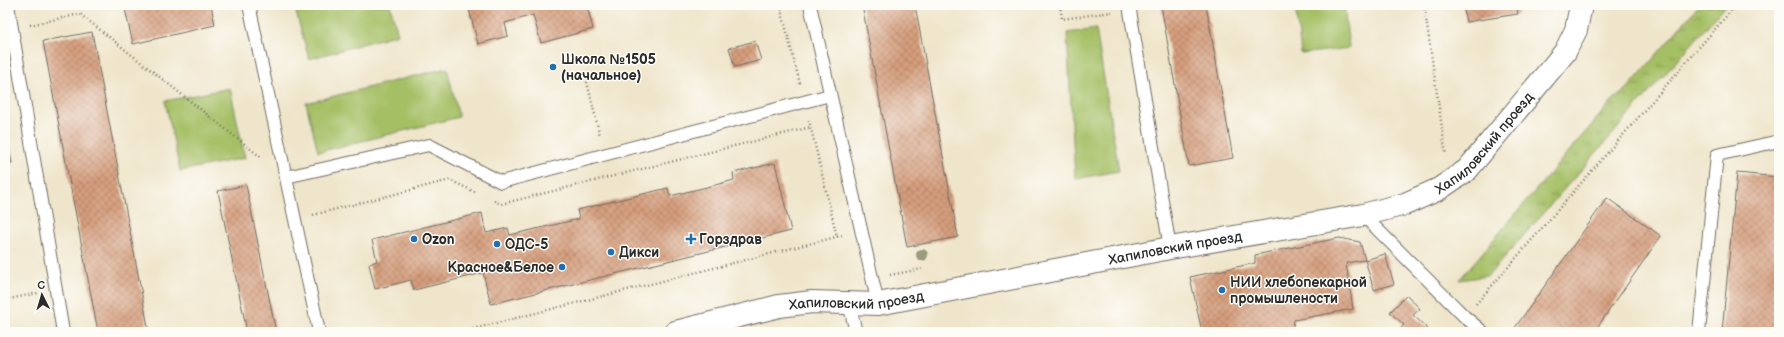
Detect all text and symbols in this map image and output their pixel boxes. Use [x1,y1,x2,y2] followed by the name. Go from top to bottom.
[561,51,656,84] place label: Школа №1505 (начальное)
[548,62,558,72] marker: Школа №1505 (начальное)
[1432,88,1537,198] street label: Хапиловский проезд
[1107,227,1244,268] street label: Хапиловский проезд
[422,231,455,248] place label: Ozon
[699,231,762,248] place label: Горздрав
[409,234,419,244] marker: Ozon
[686,234,696,244] marker: Горздрав
[505,236,548,253] place label: ОДС-5
[492,239,502,249] marker: ОДС-5
[619,244,659,261] place label: Дикси
[606,247,616,257] marker: Дикси
[447,259,554,276] place label: Красное&Белое
[557,262,567,272] marker: Красное&Белое
[1230,274,1367,307] place label: НИИ хлебопекарной промышлености
[22,275,62,315] north arrow
[37,279,46,292] text: С
[1217,285,1227,295] marker: НИИ хлебопекарной промышлености
[788,287,926,313] street label: Хапиловский проезд

